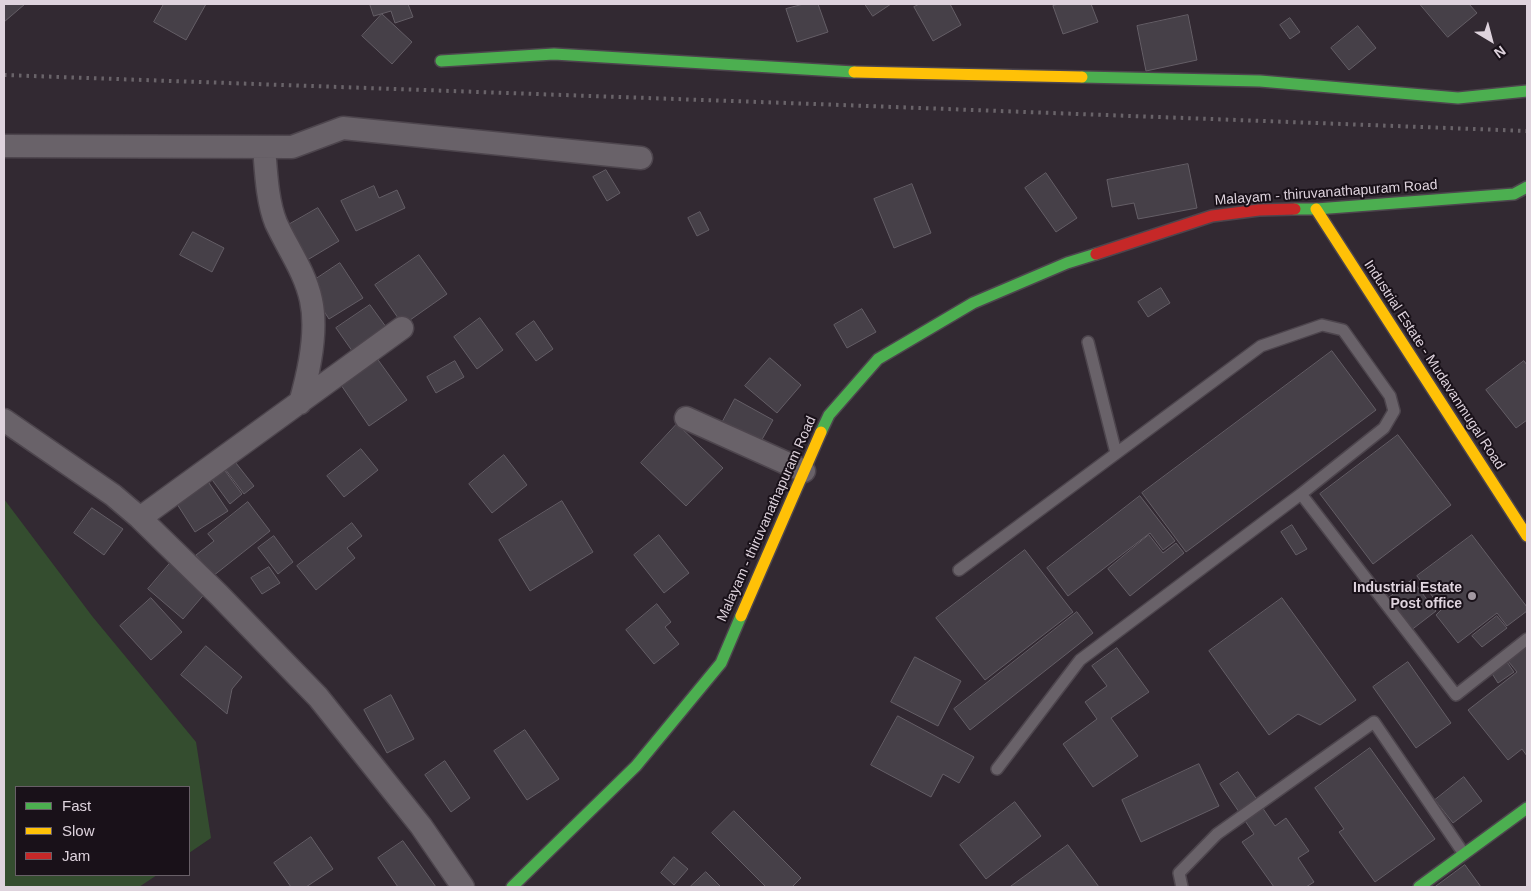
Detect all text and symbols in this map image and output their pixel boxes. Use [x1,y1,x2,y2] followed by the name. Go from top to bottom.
[1466,15,1516,65] north arrow
[1491,43,1509,61] text: N
[1214,177,1438,209] street label: Malayam - thiruvanathapuram Road
[1360,257,1508,473] street label: Industrial Estate - Mudavanmugal Road
[714,414,820,624] street label: Malayam - thiruvanathapuram Road
[1353,580,1462,612] place label: Industrial Estate Post office
[1466,590,1478,602] marker: Industrial Estate Post office
[15,786,190,876] legend
[62,797,91,814] text: Fast
[62,822,95,839] text: Slow
[62,847,90,864] text: Jam

